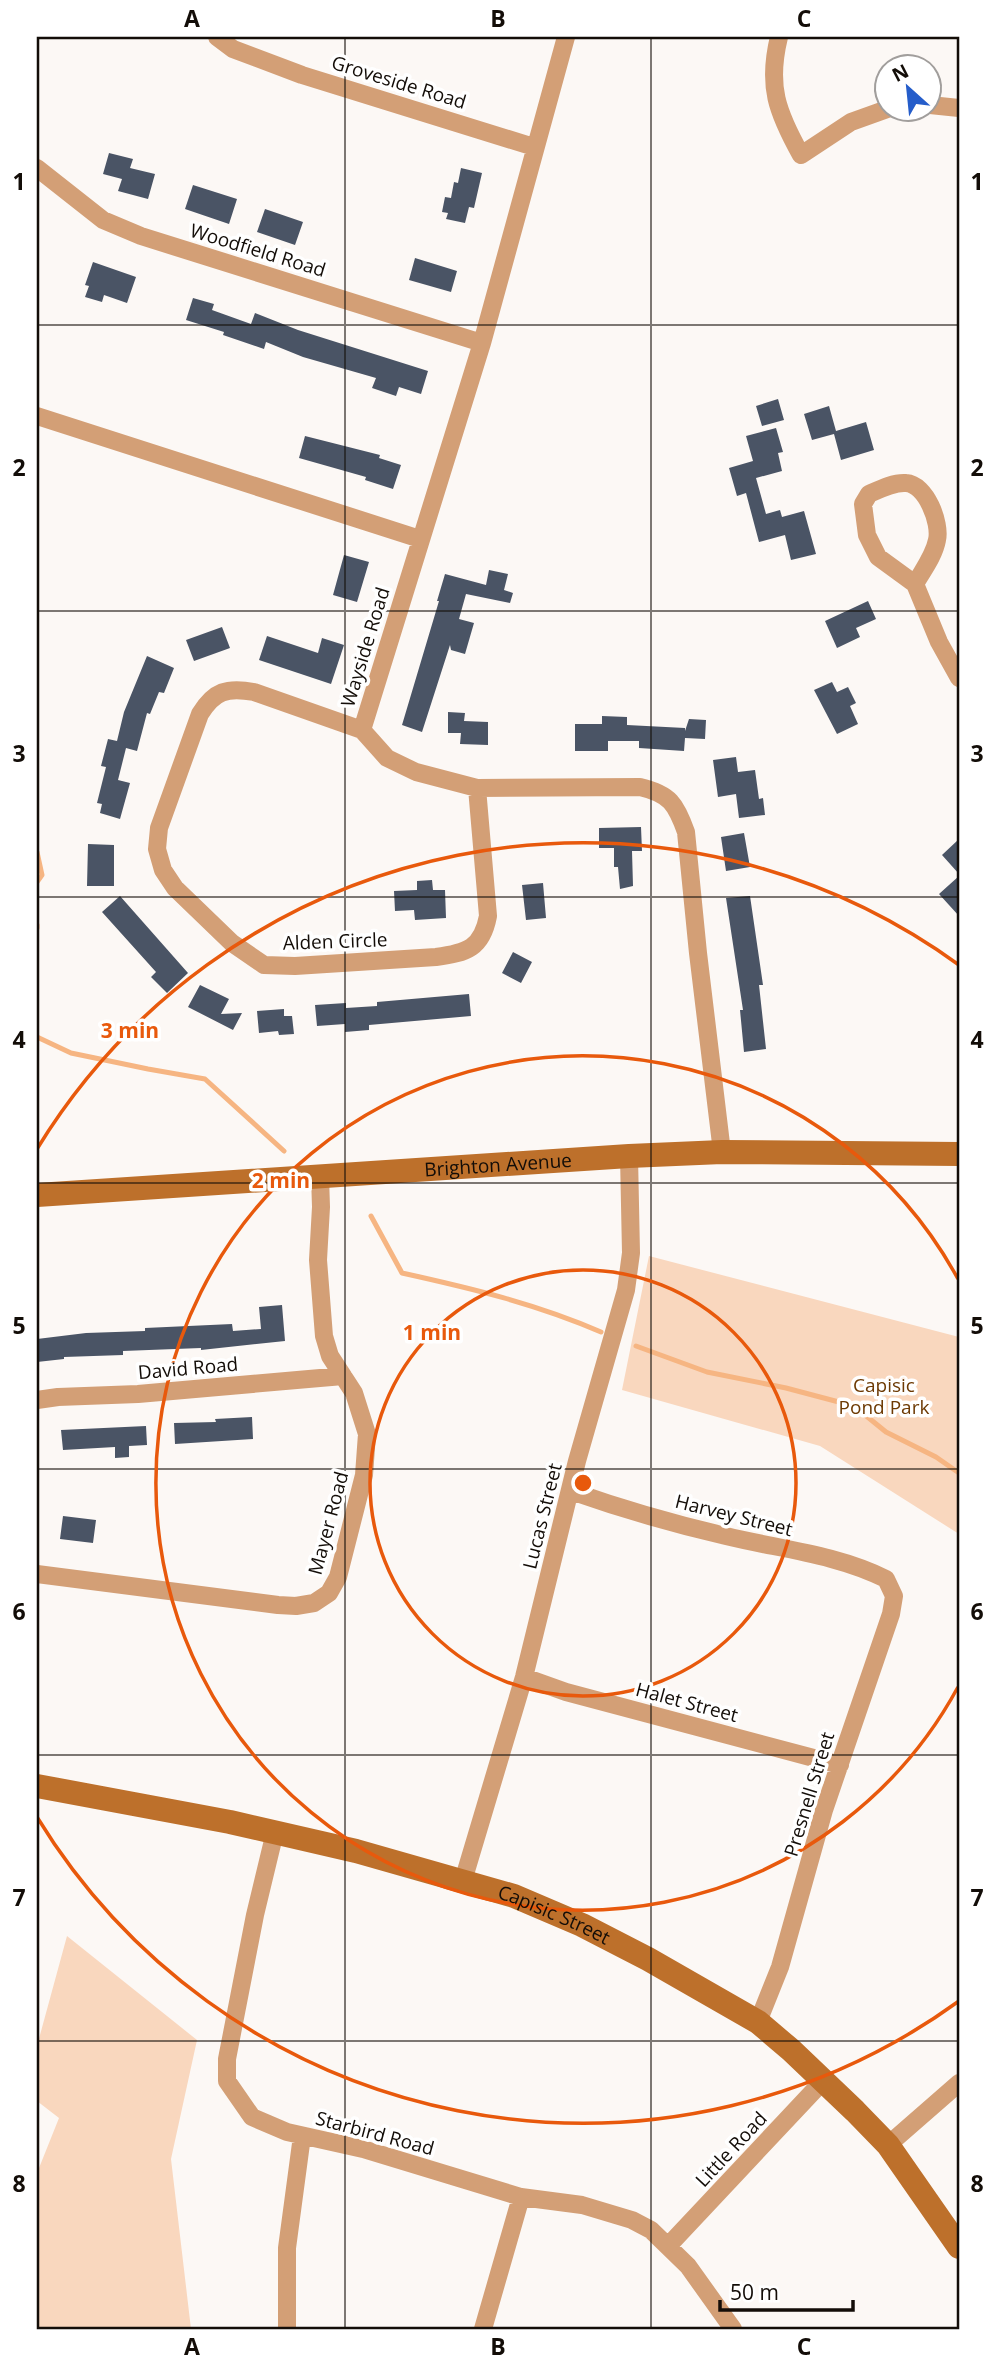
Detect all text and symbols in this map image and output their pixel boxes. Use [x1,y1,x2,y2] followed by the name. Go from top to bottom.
[184,2,200,34] text: A
[490,2,506,34] text: B
[797,2,811,34] text: C
[328,49,470,115] street label: Groveside Road
[874,52,944,122] north arrow
[887,58,913,88] text: N
[12,165,26,197] text: 1
[970,165,984,197] text: 1
[187,217,329,283] street label: Woodfield Road
[12,451,26,483] text: 2
[970,451,984,483] text: 2
[334,584,396,710] street label: Wayside Road
[12,737,26,769] text: 3
[970,737,984,769] text: 3
[282,926,388,956] street label: Alden Circle
[101,1016,159,1044] text: 3 min
[12,1023,26,1055] text: 4
[970,1023,984,1055] text: 4
[423,1147,573,1182] street label: Brighton Avenue
[252,1166,310,1194] text: 2 min
[12,1309,26,1341] text: 5
[970,1309,984,1341] text: 5
[403,1318,461,1346] text: 1 min
[137,1351,239,1385] street label: David Road
[839,1372,929,1420] park label: Capisic Pond Park
[516,1460,568,1572] street label: Lucas Street
[302,1469,354,1577] street label: Mayer Road
[571,1471,595,1495] centre of rings
[673,1488,796,1542] street label: Harvey Street
[12,1595,26,1627] text: 6
[970,1595,984,1627] text: 6
[633,1676,741,1728] street label: Halet Street
[778,1728,840,1859] street label: Presnell Street
[495,1879,615,1950] street label: Capisic Street
[12,1881,26,1913] text: 7
[970,1881,984,1913] text: 7
[313,2105,437,2161] street label: Starbird Road
[689,2106,773,2192] street label: Little Road
[12,2167,26,2199] text: 8
[970,2167,984,2199] text: 8
[720,2268,852,2312] scale bar
[730,2278,779,2306] text: 50 m
[184,2330,200,2362] text: A
[490,2330,506,2362] text: B
[797,2330,811,2362] text: C

